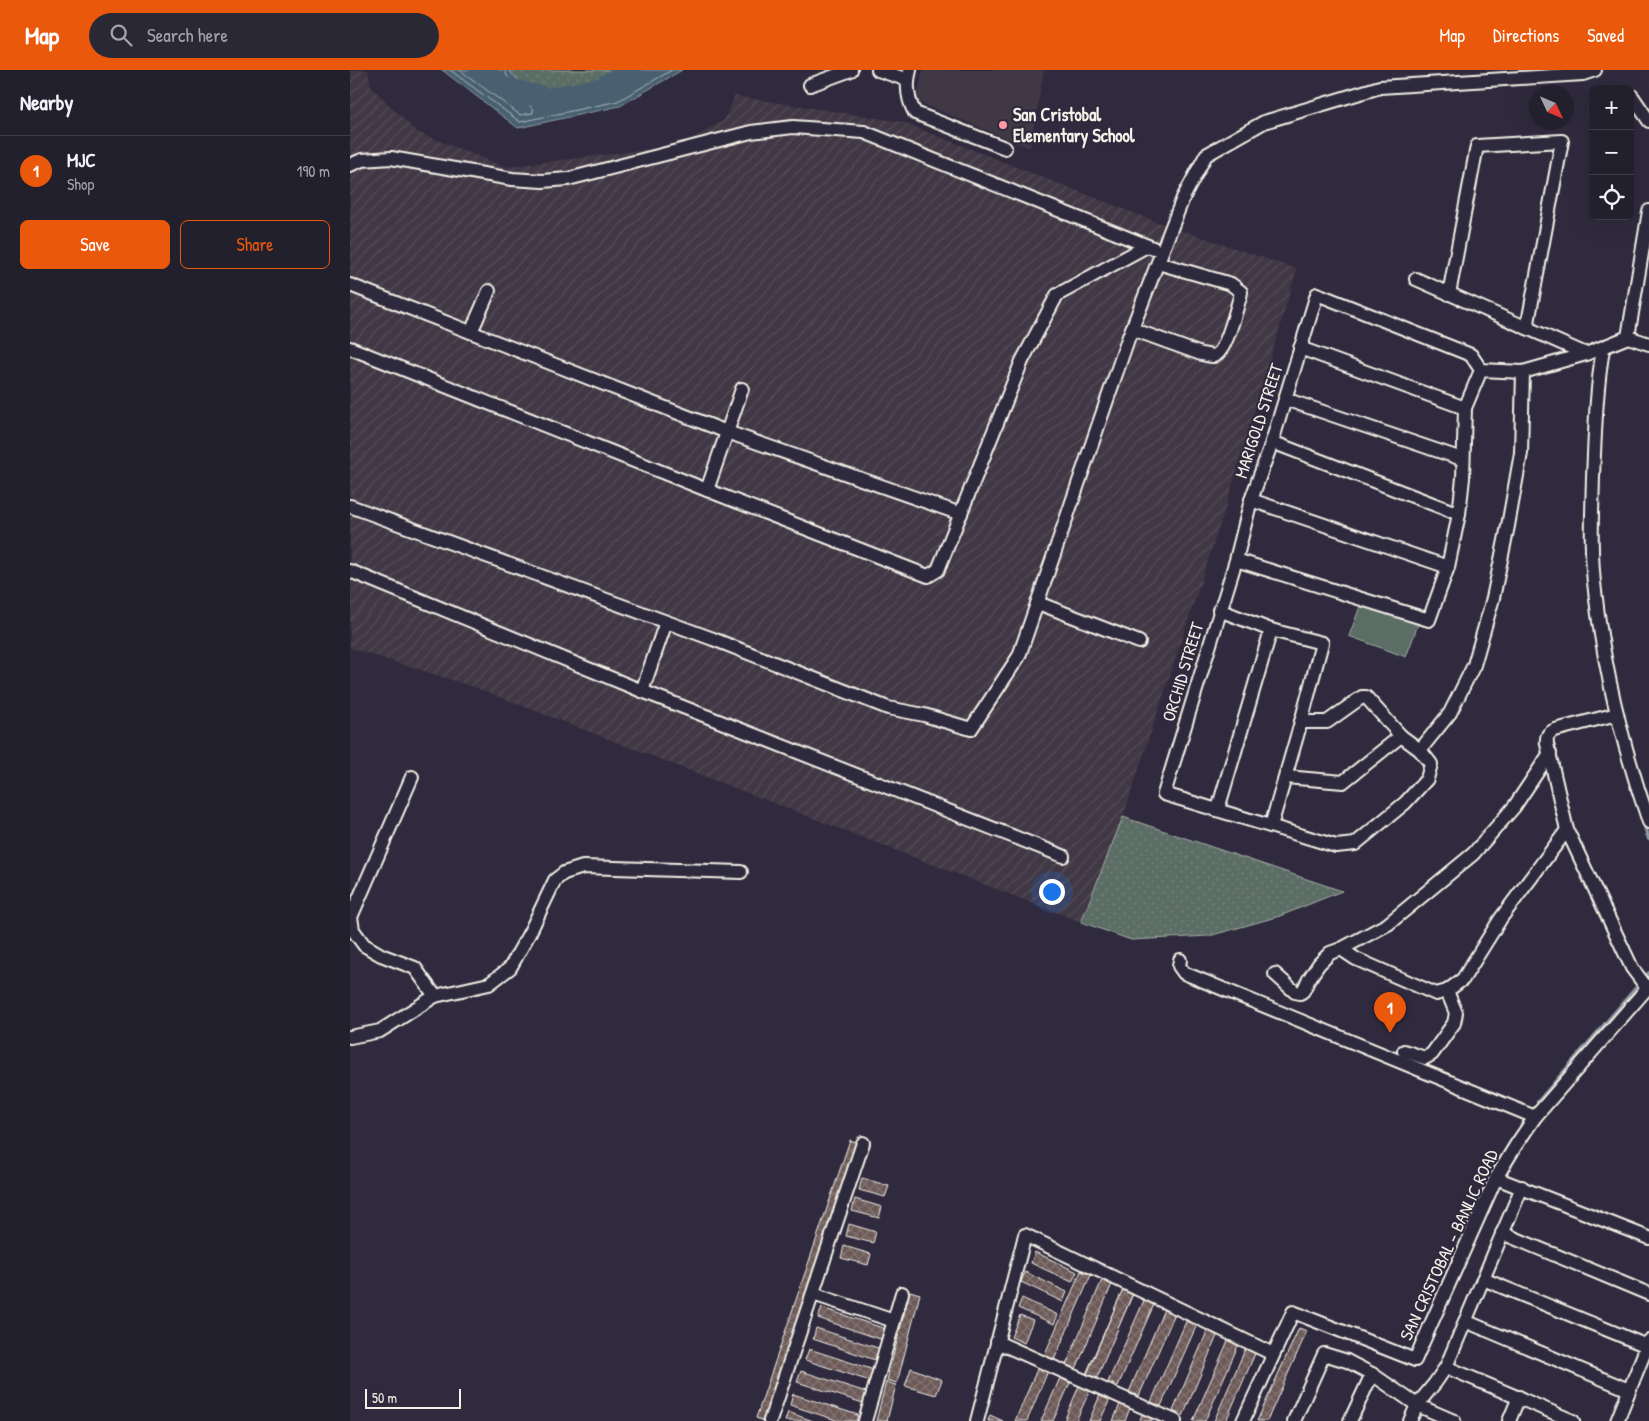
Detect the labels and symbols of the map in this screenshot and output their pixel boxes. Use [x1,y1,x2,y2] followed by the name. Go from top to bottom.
[1529,85,1574,130] north arrow
[1013,102,1136,149] place label: San Cristobal Elementary School
[997,119,1009,131] marker: San Cristobal Elementary School
[1228,360,1289,481] street label: MARIGOLD STREET
[1156,619,1210,725] street label: ORCHID STREET
[1039,879,1065,905] your location
[1374,992,1406,1033] pin: 1
[1393,1145,1504,1344] street label: SAN CRISTOBAL - BANLIC ROAD
[365,1386,461,1409] scale bar

